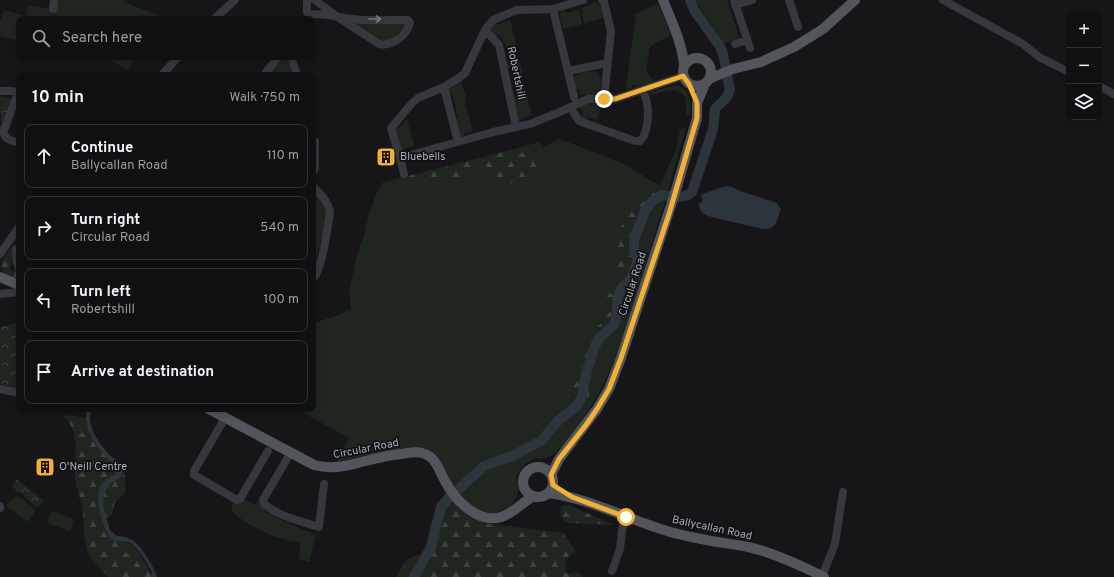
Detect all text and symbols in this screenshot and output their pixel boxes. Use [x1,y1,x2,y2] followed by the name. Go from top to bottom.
[1066,12,1102,120] map controls
[1066,12,1102,48] button: +
[368,15,381,23] one-way arrow
[16,16,316,60] search box
[30,27,52,49] icon: search
[62,29,142,48] text: Search here
[504,45,528,101] street label: Robertshill
[1066,48,1102,84] button: −
[1066,84,1102,120] button: layers
[32,87,84,109] text: 10 min
[229,90,300,106] text: Walk · 750 m
[595,90,613,108] route end
[71,139,133,158] text: Continue
[33,145,55,167] icon: ahead
[375,146,397,168] building icon: Bluebells
[267,148,299,164] text: 110 m
[400,150,445,164] place label: Bluebells
[71,158,168,174] text: Ballycallan Road
[71,211,140,230] text: Turn right
[33,217,55,239] icon: right
[260,220,299,236] text: 540 m
[71,230,150,246] text: Circular Road
[616,250,650,318] street label: Circular Road
[71,283,131,302] text: Turn left
[33,289,55,311] icon: left
[263,292,299,308] text: 100 m
[71,302,135,318] text: Robertshill
[33,361,55,383] icon: arrive
[71,363,214,382] text: Arrive at destination
[332,436,400,462] street label: Circular Road
[34,456,56,478] building icon: O'Neill Centre
[59,460,127,474] place label: O'Neill Centre
[617,508,635,526] route start
[671,513,753,543] street label: Ballycallan Road

